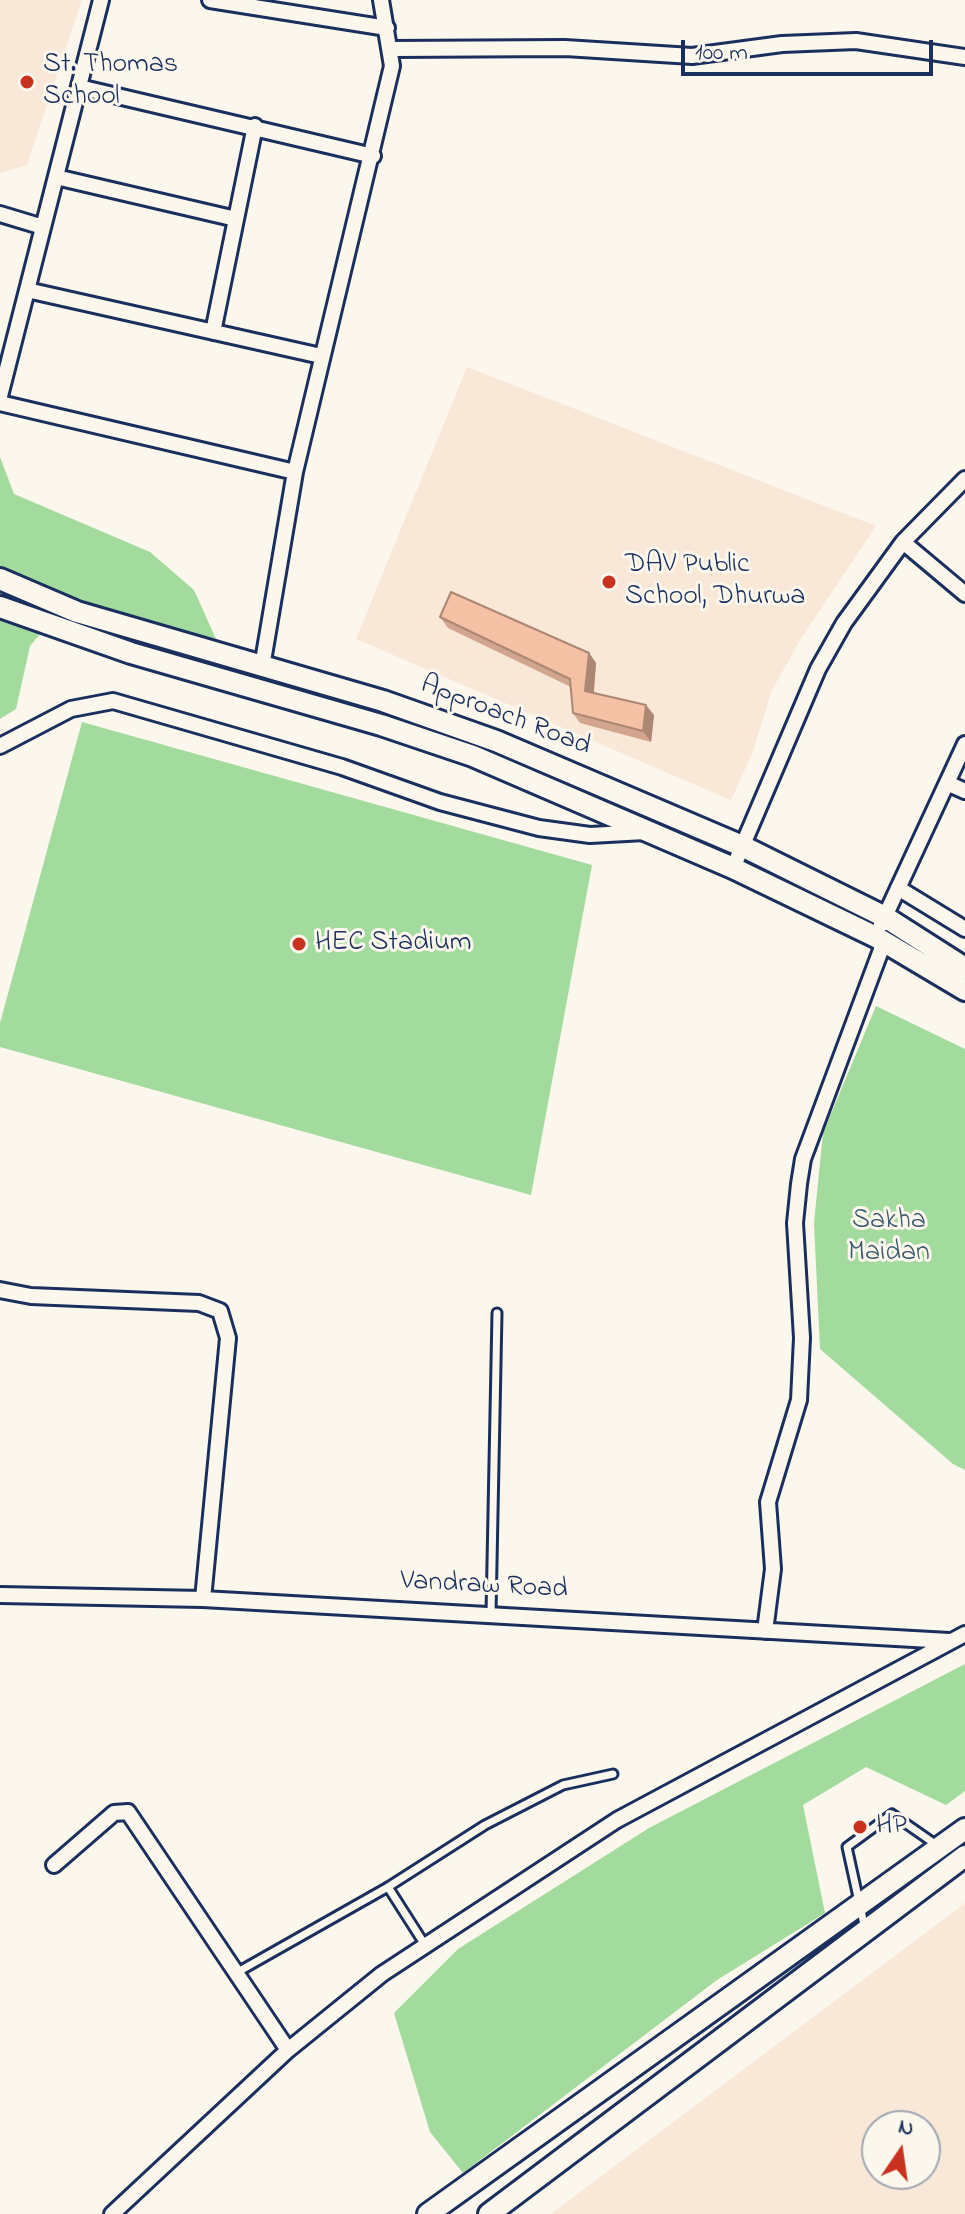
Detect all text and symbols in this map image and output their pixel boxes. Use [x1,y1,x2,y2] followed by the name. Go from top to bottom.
[685,24,937,74] scale bar
[695,36,748,71] text: 100 m
[43,49,178,115] place label: St. Thomas School
[18,73,36,91] marker: St. Thomas School
[625,549,805,615] place label: DAV Public School, Dhurwa
[600,573,618,591] marker: DAV Public School, Dhurwa
[415,669,595,765] street label: Approach Road
[315,927,472,961] place label: HEC Stadium
[290,935,308,953] marker: HEC Stadium
[848,1205,930,1271] park label: Sakha Maidan
[399,1566,569,1608] street label: Vandraw Road
[876,1810,907,1844] place label: HP
[851,1818,869,1836] marker: HP
[861,2110,941,2190] north arrow
[895,2111,917,2146] text: N

